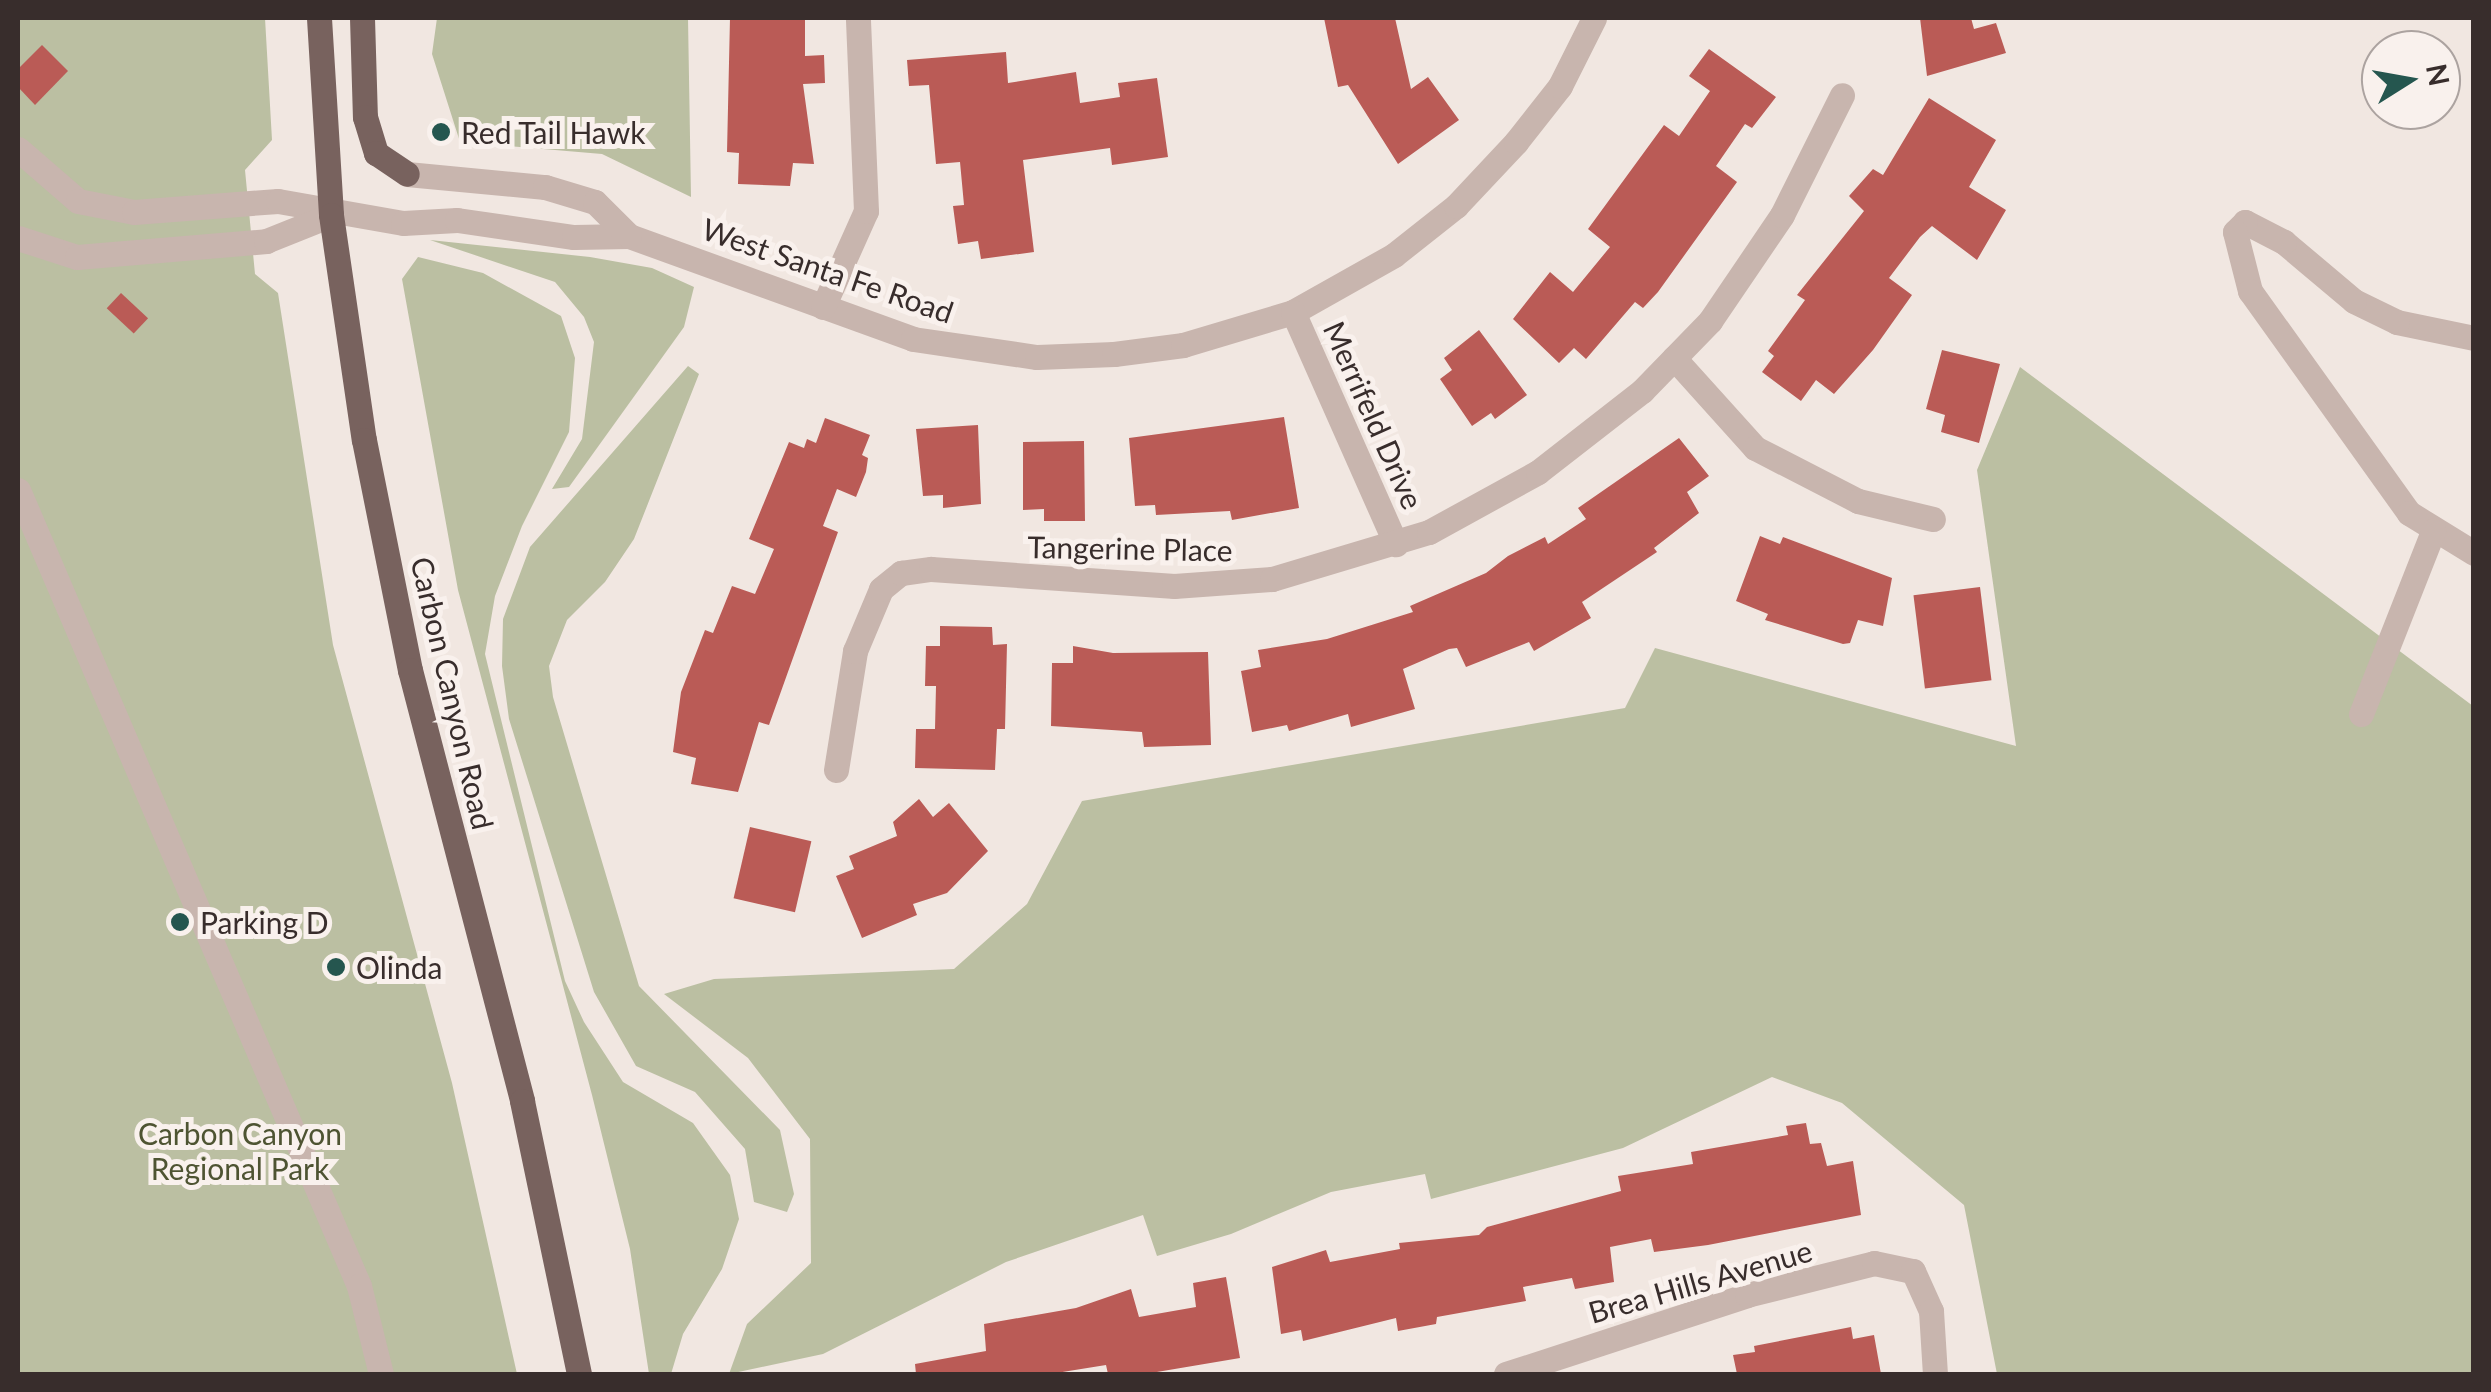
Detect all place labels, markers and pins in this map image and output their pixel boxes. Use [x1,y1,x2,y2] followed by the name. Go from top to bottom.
[461,114,646,150] place label: Red Tail Hawk
[430,121,452,143] marker: Red Tail Hawk
[200,904,329,940] place label: Parking D
[169,911,191,933] marker: Parking D
[356,949,442,985] place label: Olinda
[325,956,347,978] marker: Olinda

